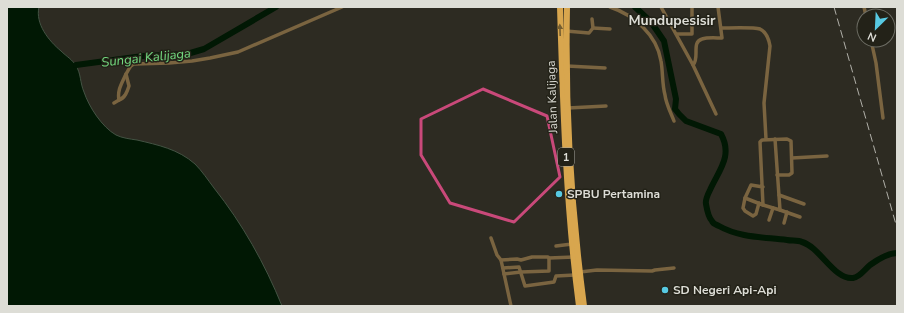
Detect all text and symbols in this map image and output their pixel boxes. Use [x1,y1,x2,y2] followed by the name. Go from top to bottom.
[856,8,896,48] north arrow
[628,11,716,30] district label: Mundupesisir
[557,24,564,36] one-way arrow
[865,28,879,45] text: N
[100,44,192,72] water label: Sungai Kalijaga
[543,60,561,135] street label: Jalan Kalijaga
[558,148,574,166] road number: 1
[567,186,660,202] place label: SPBU Pertamina
[554,189,564,199] marker: SPBU Pertamina
[673,282,777,298] place label: SD Negeri Api-Api
[660,285,670,295] marker: SD Negeri Api-Api

